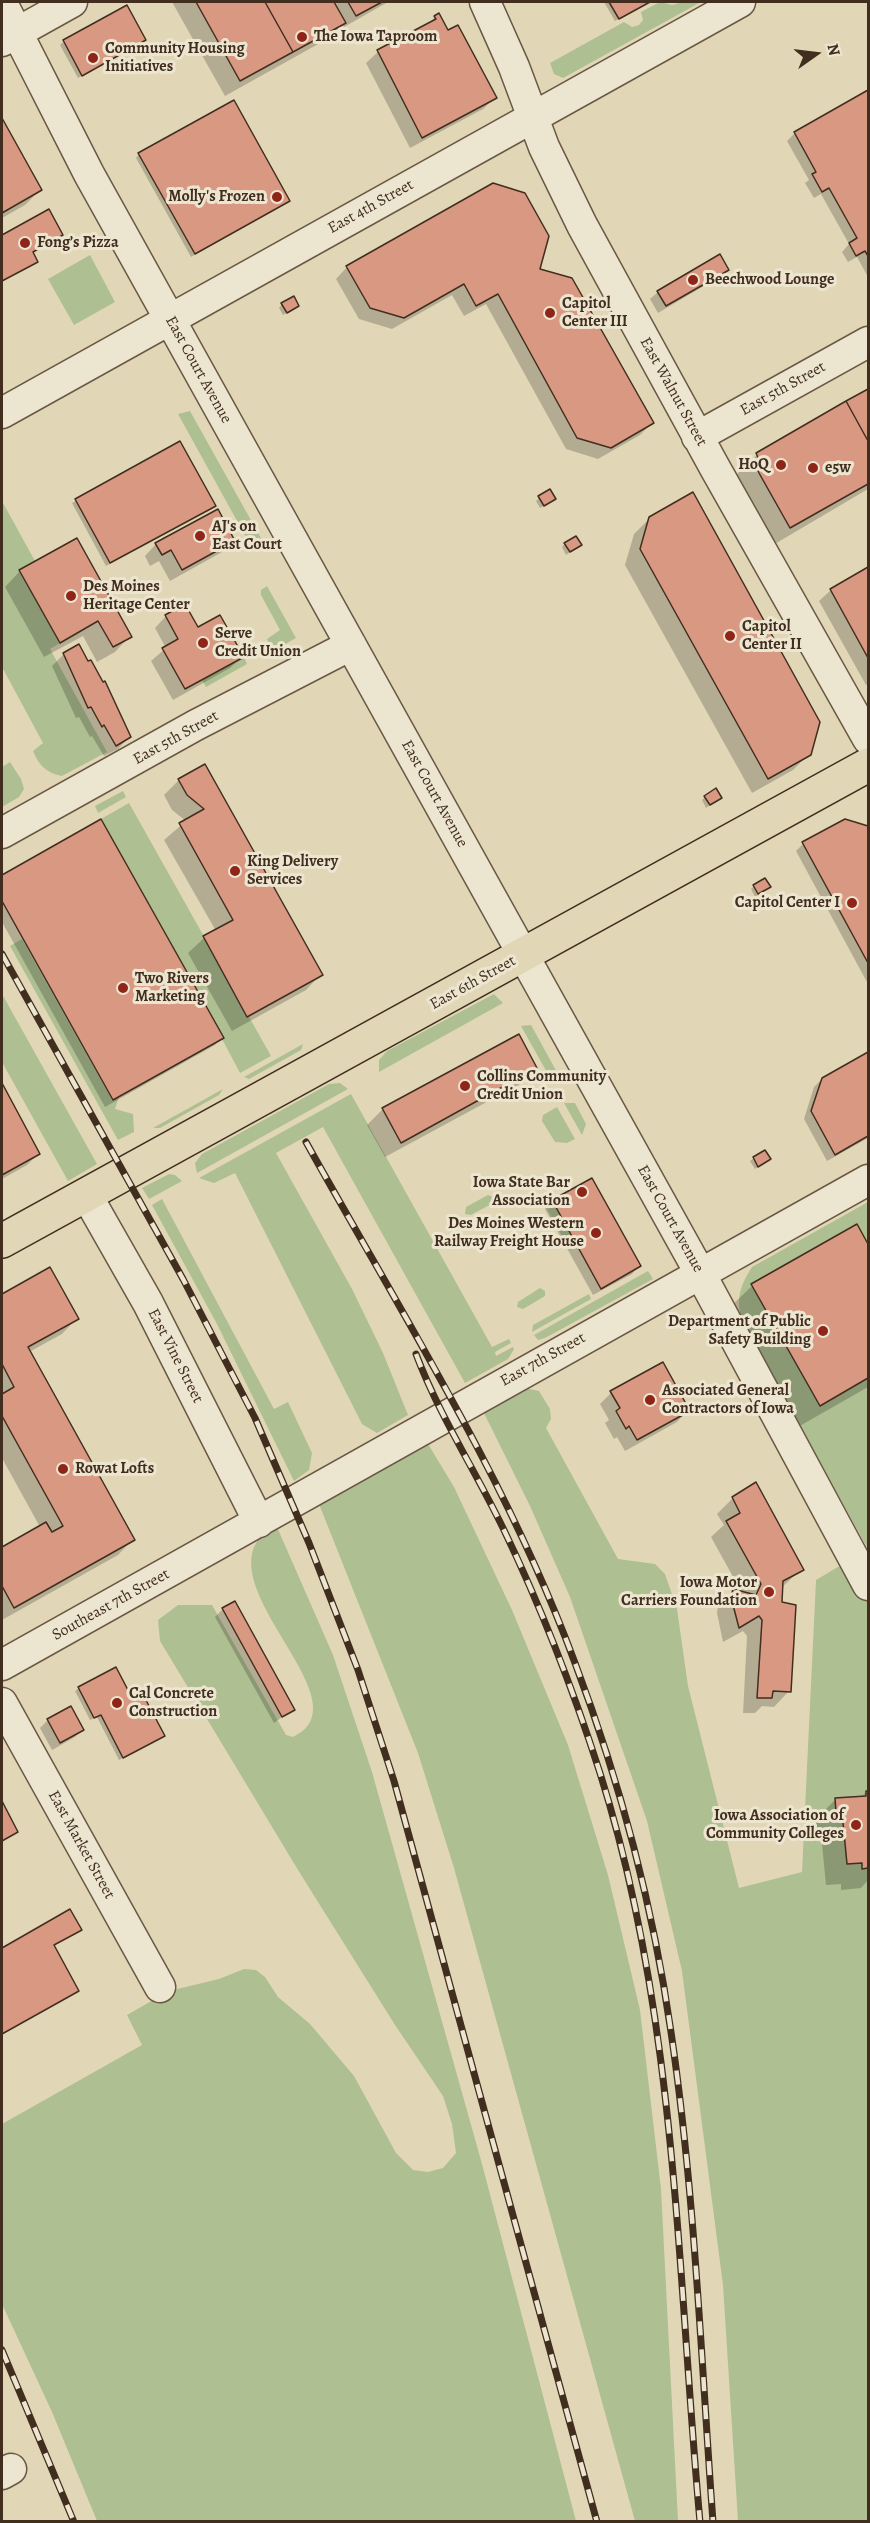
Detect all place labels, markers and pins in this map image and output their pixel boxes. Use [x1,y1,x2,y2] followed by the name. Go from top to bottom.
[314,27,437,47] place label: The Iowa Taproom
[295,30,309,44] marker: The Iowa Taproom
[105,39,245,77] place label: Community Housing Initiatives
[86,51,100,65] marker: Community Housing Initiatives
[168,187,265,207] place label: Molly's Frozen
[270,190,284,204] marker: Molly's Frozen
[37,233,119,253] place label: Fong’s Pizza
[18,236,32,250] marker: Fong’s Pizza
[705,270,834,290] place label: Beechwood Lounge
[686,273,700,287] marker: Beechwood Lounge
[562,294,628,332] place label: Capitol Center III
[543,306,557,320] marker: Capitol Center III
[738,455,769,475] place label: HoQ
[774,458,788,472] marker: HoQ
[825,458,851,478] place label: e5w
[806,461,820,475] marker: e5w
[212,517,282,555] place label: AJ's on East Court
[193,529,207,543] marker: AJ's on East Court
[83,577,190,615] place label: Des Moines Heritage Center
[64,589,78,603] marker: Des Moines Heritage Center
[742,617,802,655] place label: Capitol Center II
[215,624,301,662] place label: Serve Credit Union
[723,629,737,643] marker: Capitol Center II
[196,636,210,650] marker: Serve Credit Union
[247,852,338,890] place label: King Delivery Services
[228,864,242,878] marker: King Delivery Services
[735,893,840,913] place label: Capitol Center I
[845,896,859,910] marker: Capitol Center I
[135,969,209,1007] place label: Two Rivers Marketing
[116,981,130,995] marker: Two Rivers Marketing
[477,1067,606,1105] place label: Collins Community Credit Union
[458,1079,472,1093] marker: Collins Community Credit Union
[473,1173,570,1211] place label: Iowa State Bar Association
[575,1185,589,1199] marker: Iowa State Bar Association
[434,1214,584,1252] place label: Des Moines Western Railway Freight House
[589,1226,603,1240] marker: Des Moines Western Railway Freight House
[668,1312,811,1350] place label: Department of Public Safety Building
[816,1324,830,1338] marker: Department of Public Safety Building
[662,1381,794,1419] place label: Associated General Contractors of Iowa
[643,1393,657,1407] marker: Associated General Contractors of Iowa
[75,1459,154,1479] place label: Rowat Lofts
[56,1462,70,1476] marker: Rowat Lofts
[621,1573,757,1611] place label: Iowa Motor Carriers Foundation
[762,1585,776,1599] marker: Iowa Motor Carriers Foundation
[129,1684,217,1722] place label: Cal Concrete Construction
[110,1696,124,1710] marker: Cal Concrete Construction
[706,1806,844,1844] place label: Iowa Association of Community Colleges
[849,1818,863,1832] marker: Iowa Association of Community Colleges

